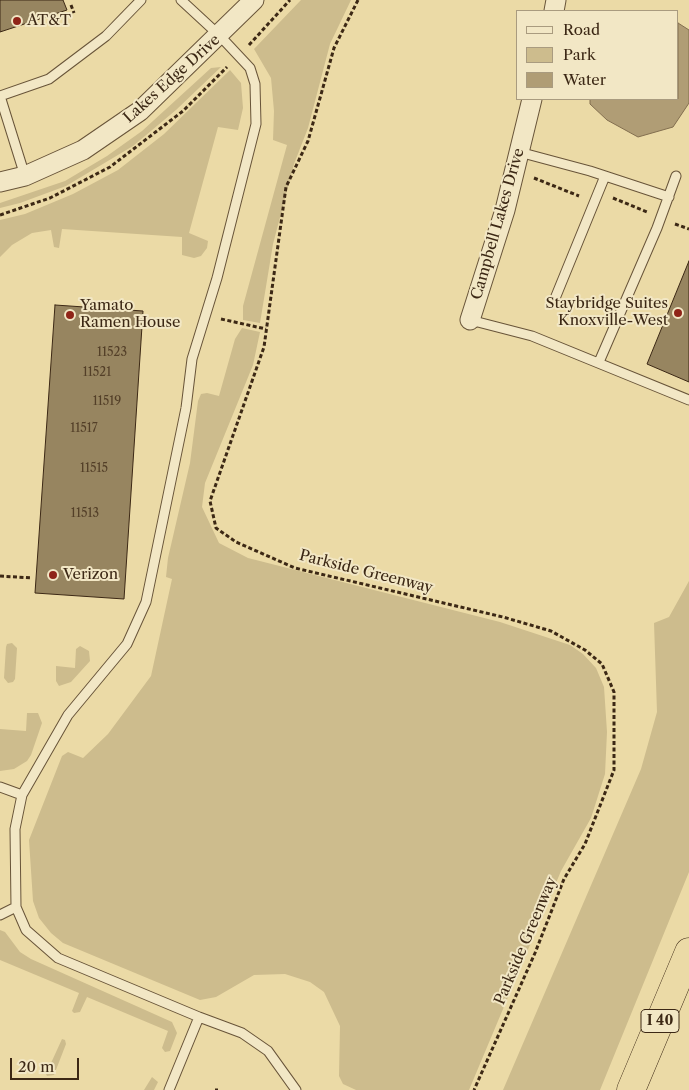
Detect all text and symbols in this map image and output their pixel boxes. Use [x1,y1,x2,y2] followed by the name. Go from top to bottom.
[516,10,679,100] legend
[27,12,71,30] place label: AT&T
[11,15,23,27] marker: AT&T
[563,20,600,39] text: Road
[120,31,224,127] street label: Lakes Edge Drive
[563,45,596,64] text: Park
[563,70,606,89] text: Water
[468,146,528,302] street label: Campbell Lakes Drive
[545,295,668,330] place label: Staybridge Suites Knoxville-West
[80,297,180,332] place label: Yamato Ramen House
[672,307,684,319] marker: Staybridge Suites Knoxville-West
[64,309,76,321] marker: Yamato Ramen House
[97,346,127,360] house number: 11523
[83,366,111,380] house number: 11521
[93,395,121,409] house number: 11519
[70,422,98,436] house number: 11517
[80,462,108,476] house number: 11515
[71,507,99,521] house number: 11513
[297,547,435,597] street label: Parkside Greenway
[63,566,118,584] place label: Verizon
[47,569,59,581] marker: Verizon
[491,874,561,1008] street label: Parkside Greenway
[641,1009,679,1032] road number: I 40
[12,1048,81,1080] scale bar
[18,1057,54,1076] text: 20 m

